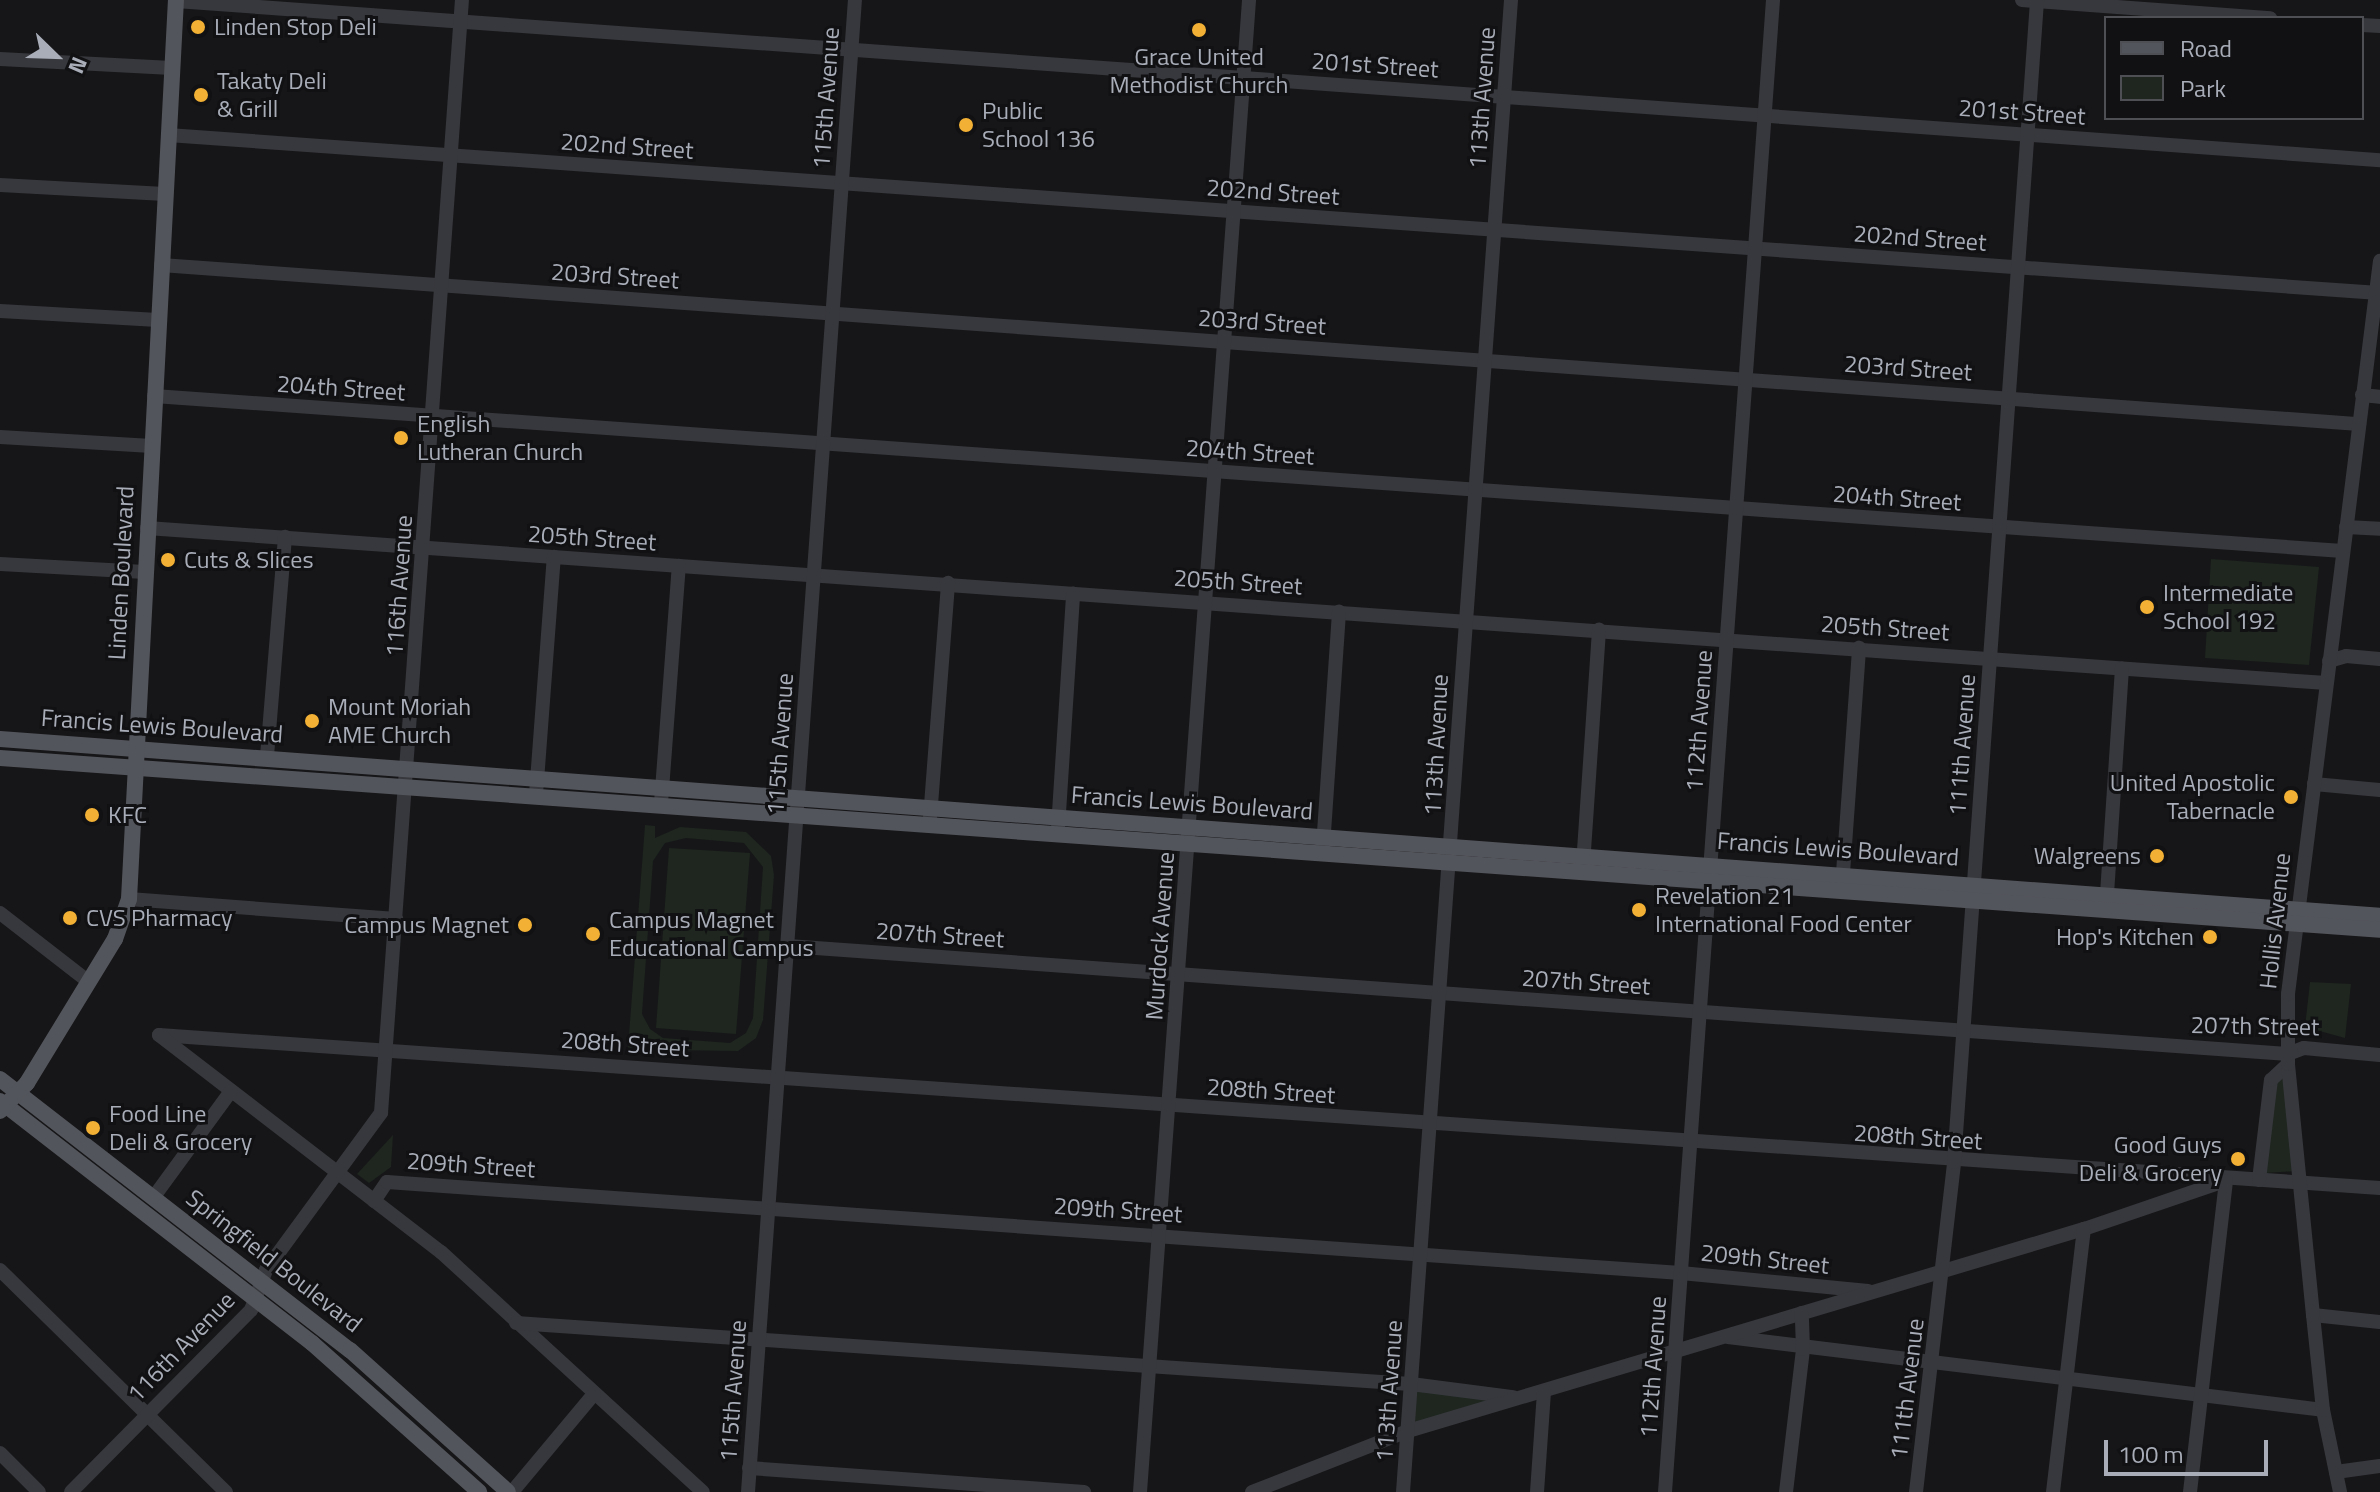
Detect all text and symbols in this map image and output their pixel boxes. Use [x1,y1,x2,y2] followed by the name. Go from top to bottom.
[214,13,377,41] place label: Linden Stop Deli
[16,16,96,96] north arrow
[2104,16,2364,120] legend
[189,18,207,36] marker: Linden Stop Deli
[1190,21,1208,39] marker: Grace United Methodist Church
[807,26,845,170] street label: 115th Avenue
[1463,26,1501,170] street label: 113th Avenue
[2180,30,2232,66] text: Road
[1110,43,1288,99] place label: Grace United Methodist Church
[1311,46,1439,84] street label: 201st Street
[59,52,97,79] text: N
[217,67,327,123] place label: Takaty Deli & Grill
[2180,70,2226,106] text: Park
[192,86,210,104] marker: Takaty Deli & Grill
[1958,93,2086,131] street label: 201st Street
[982,97,1095,153] place label: Public School 136
[957,116,975,134] marker: Public School 136
[560,127,694,165] street label: 202nd Street
[1206,173,1340,211] street label: 202nd Street
[1853,219,1987,257] street label: 202nd Street
[550,257,680,295] street label: 203rd Street
[1197,303,1327,341] street label: 203rd Street
[1843,349,1973,387] street label: 203rd Street
[276,369,406,407] street label: 204th Street
[417,410,583,466] place label: English Lutheran Church
[392,429,410,447] marker: English Lutheran Church
[1185,433,1315,471] street label: 204th Street
[1832,479,1962,517] street label: 204th Street
[102,485,140,661] street label: Linden Boulevard
[380,514,418,658] street label: 116th Avenue
[527,519,657,557] street label: 205th Street
[184,546,314,574] place label: Cuts & Slices
[159,551,177,569] marker: Cuts & Slices
[1173,563,1303,601] street label: 205th Street
[2163,579,2293,635] place label: Intermediate School 192
[2138,598,2156,616] marker: Intermediate School 192
[1820,609,1950,647] street label: 205th Street
[1680,649,1718,793] street label: 112th Avenue
[761,672,799,816] street label: 115th Avenue
[1418,673,1454,817] street label: 113th Avenue
[1943,673,1981,817] street label: 111th Avenue
[328,693,471,749] place label: Mount Moriah AME Church
[40,703,284,749] street label: Francis Lewis Boulevard
[303,712,321,730] marker: Mount Moriah AME Church
[2110,769,2275,825] place label: United Apostolic Tabernacle
[1070,780,1314,826] street label: Francis Lewis Boulevard
[2282,788,2300,806] marker: United Apostolic Tabernacle
[108,801,147,829] place label: KFC
[83,806,101,824] marker: KFC
[1716,826,1960,872] street label: Francis Lewis Boulevard
[2034,842,2141,870] place label: Walgreens
[2148,847,2166,865] marker: Walgreens
[1140,851,1180,1021] street label: Murdock Avenue
[2254,852,2296,990] street label: Hollis Avenue
[1655,882,1912,938] place label: Revelation 21 International Food Center
[1630,901,1648,919] marker: Revelation 21 International Food Center
[86,904,233,932] place label: CVS Pharmacy
[609,906,814,962] place label: Campus Magnet Educational Campus
[61,909,79,927] marker: CVS Pharmacy
[344,911,509,939] place label: Campus Magnet
[516,916,534,934] marker: Campus Magnet
[875,916,1005,954] street label: 207th Street
[2056,923,2194,951] place label: Hop's Kitchen
[584,925,602,943] marker: Campus Magnet Educational Campus
[2201,928,2219,946] marker: Hop's Kitchen
[1521,963,1651,1001] street label: 207th Street
[2190,1010,2320,1042] street label: 207th Street
[560,1025,690,1063] street label: 208th Street
[1206,1072,1336,1110] street label: 208th Street
[109,1100,252,1156] place label: Food Line Deli & Grocery
[1853,1118,1983,1156] street label: 208th Street
[84,1119,102,1137] marker: Food Line Deli & Grocery
[2079,1131,2222,1187] place label: Good Guys Deli & Grocery
[406,1146,536,1184] street label: 209th Street
[2229,1150,2247,1168] marker: Good Guys Deli & Grocery
[180,1183,368,1339] street label: Springfield Boulevard
[1053,1191,1183,1229] street label: 209th Street
[1699,1238,1831,1280] street label: 209th Street
[121,1286,241,1408] street label: 116th Avenue
[1634,1295,1672,1439] street label: 112th Avenue
[1884,1317,1930,1461] street label: 111th Avenue
[714,1319,752,1463] street label: 115th Avenue
[1370,1319,1408,1463] street label: 113th Avenue
[2108,1424,2272,1474] scale bar
[2118,1436,2184,1472] text: 100 m

